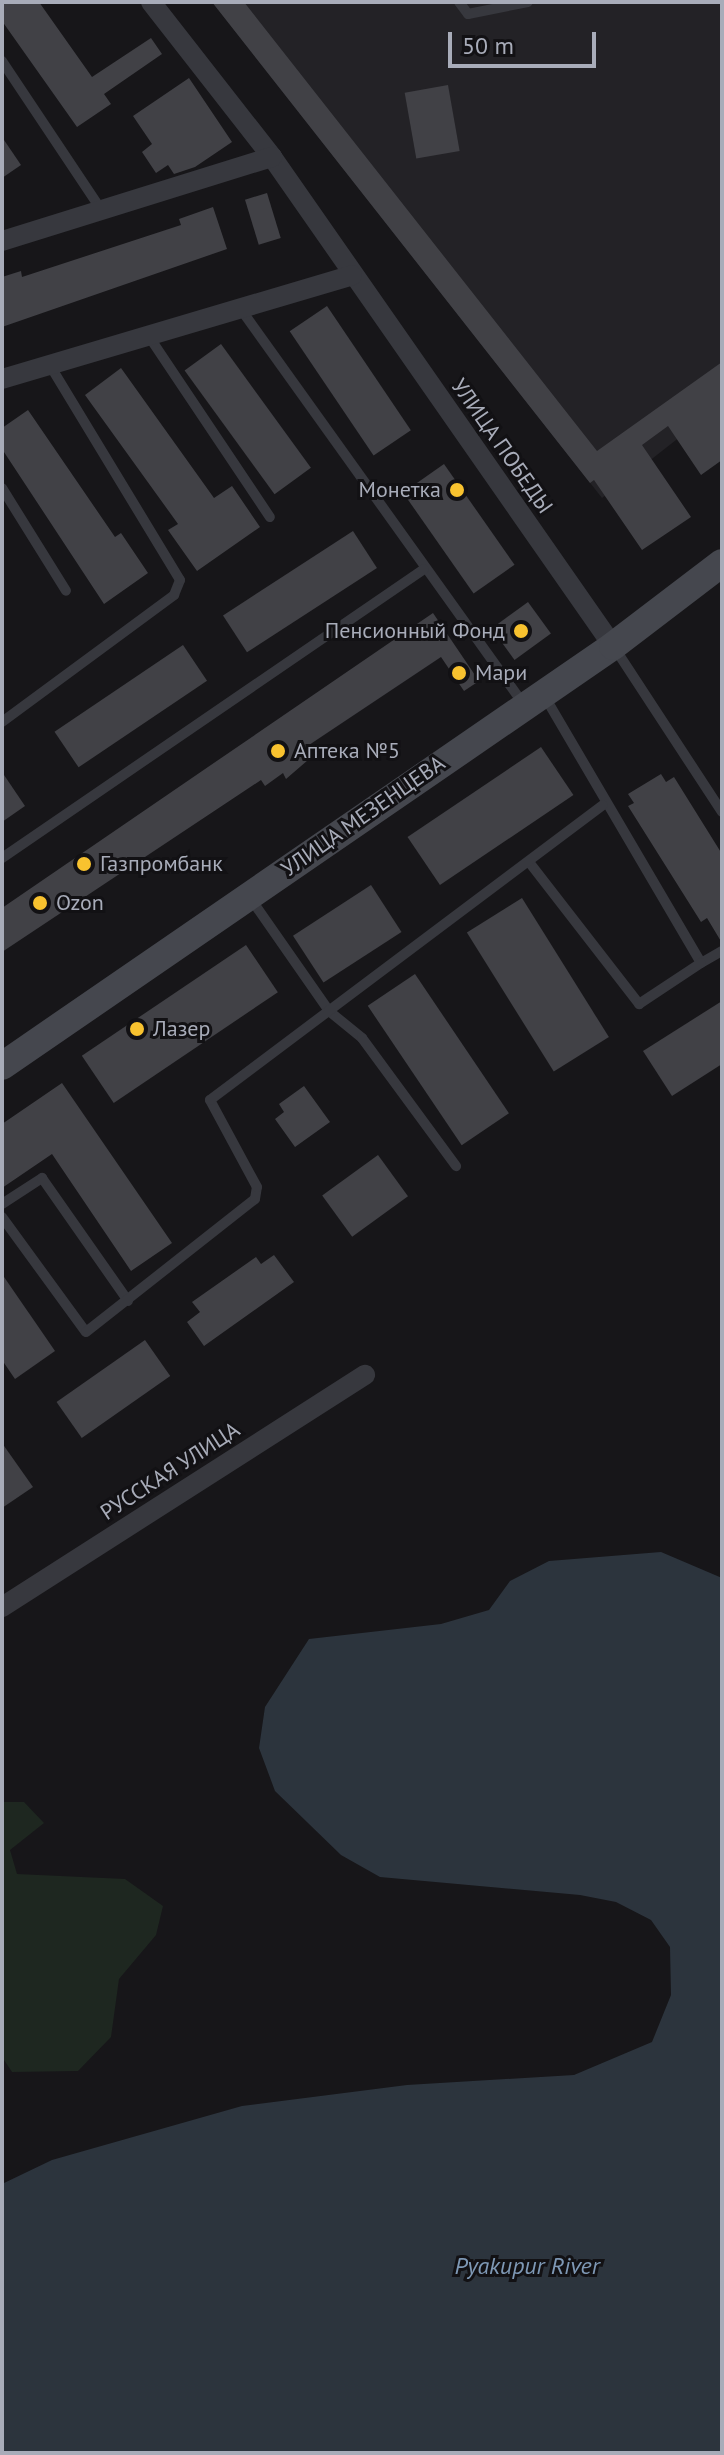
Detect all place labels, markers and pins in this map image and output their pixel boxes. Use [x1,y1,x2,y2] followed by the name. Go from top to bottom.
[359,477,441,503] place label: Монетка
[448,481,466,499] marker: Монетка
[325,618,505,644] place label: Пенсионный Фонд
[512,622,530,640] marker: Пенсионный Фонд
[475,660,527,686] place label: Мари
[450,664,468,682] marker: Мари
[294,738,400,764] place label: Аптека №5
[269,742,287,760] marker: Аптека №5
[100,851,223,877] place label: Газпромбанк
[75,855,93,873] marker: Газпромбанк
[56,890,104,916] place label: Ozon
[31,894,49,912] marker: Ozon
[153,1016,210,1042] place label: Лазер
[128,1020,146,1038] marker: Лазер

